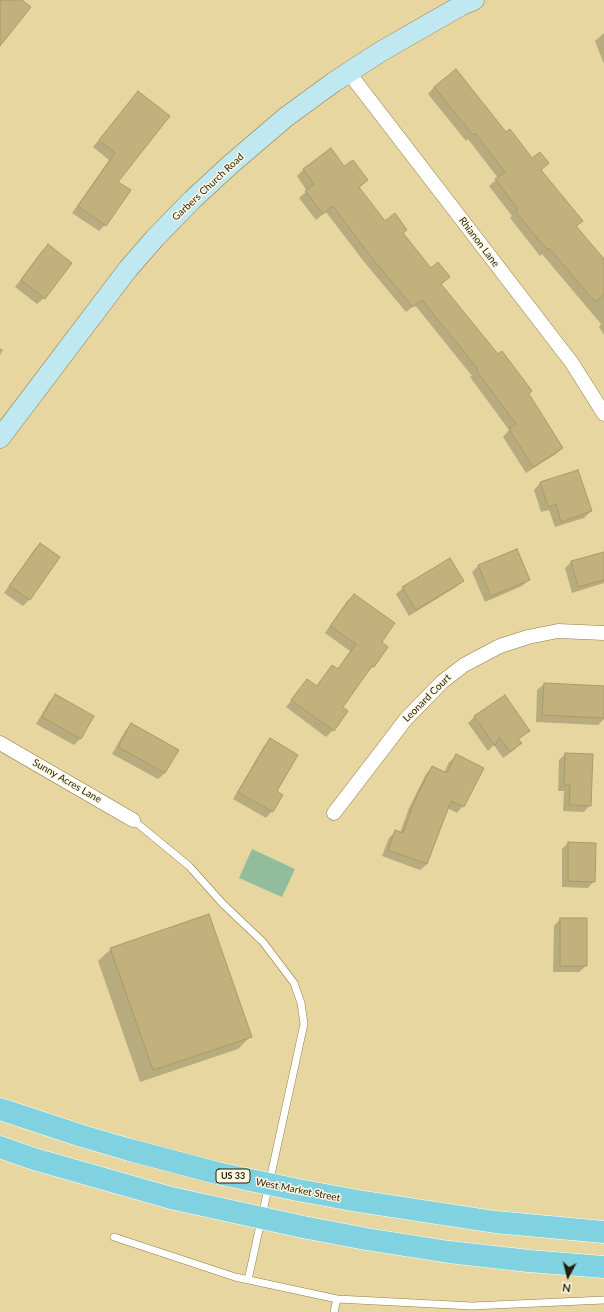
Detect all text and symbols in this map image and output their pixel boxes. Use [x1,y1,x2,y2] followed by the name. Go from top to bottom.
[170,151,246,223] street label: Garbers Church Road
[456,215,502,269] street label: Rhianon Lane
[401,672,453,724] street label: Leonard Court
[30,756,104,806] street label: Sunny Acres Lane
[216,1169,250,1183] road number: US 33
[255,1176,341,1204] street label: West Market Street
[548,1256,588,1296] north arrow
[561,1281,571,1295] text: N

